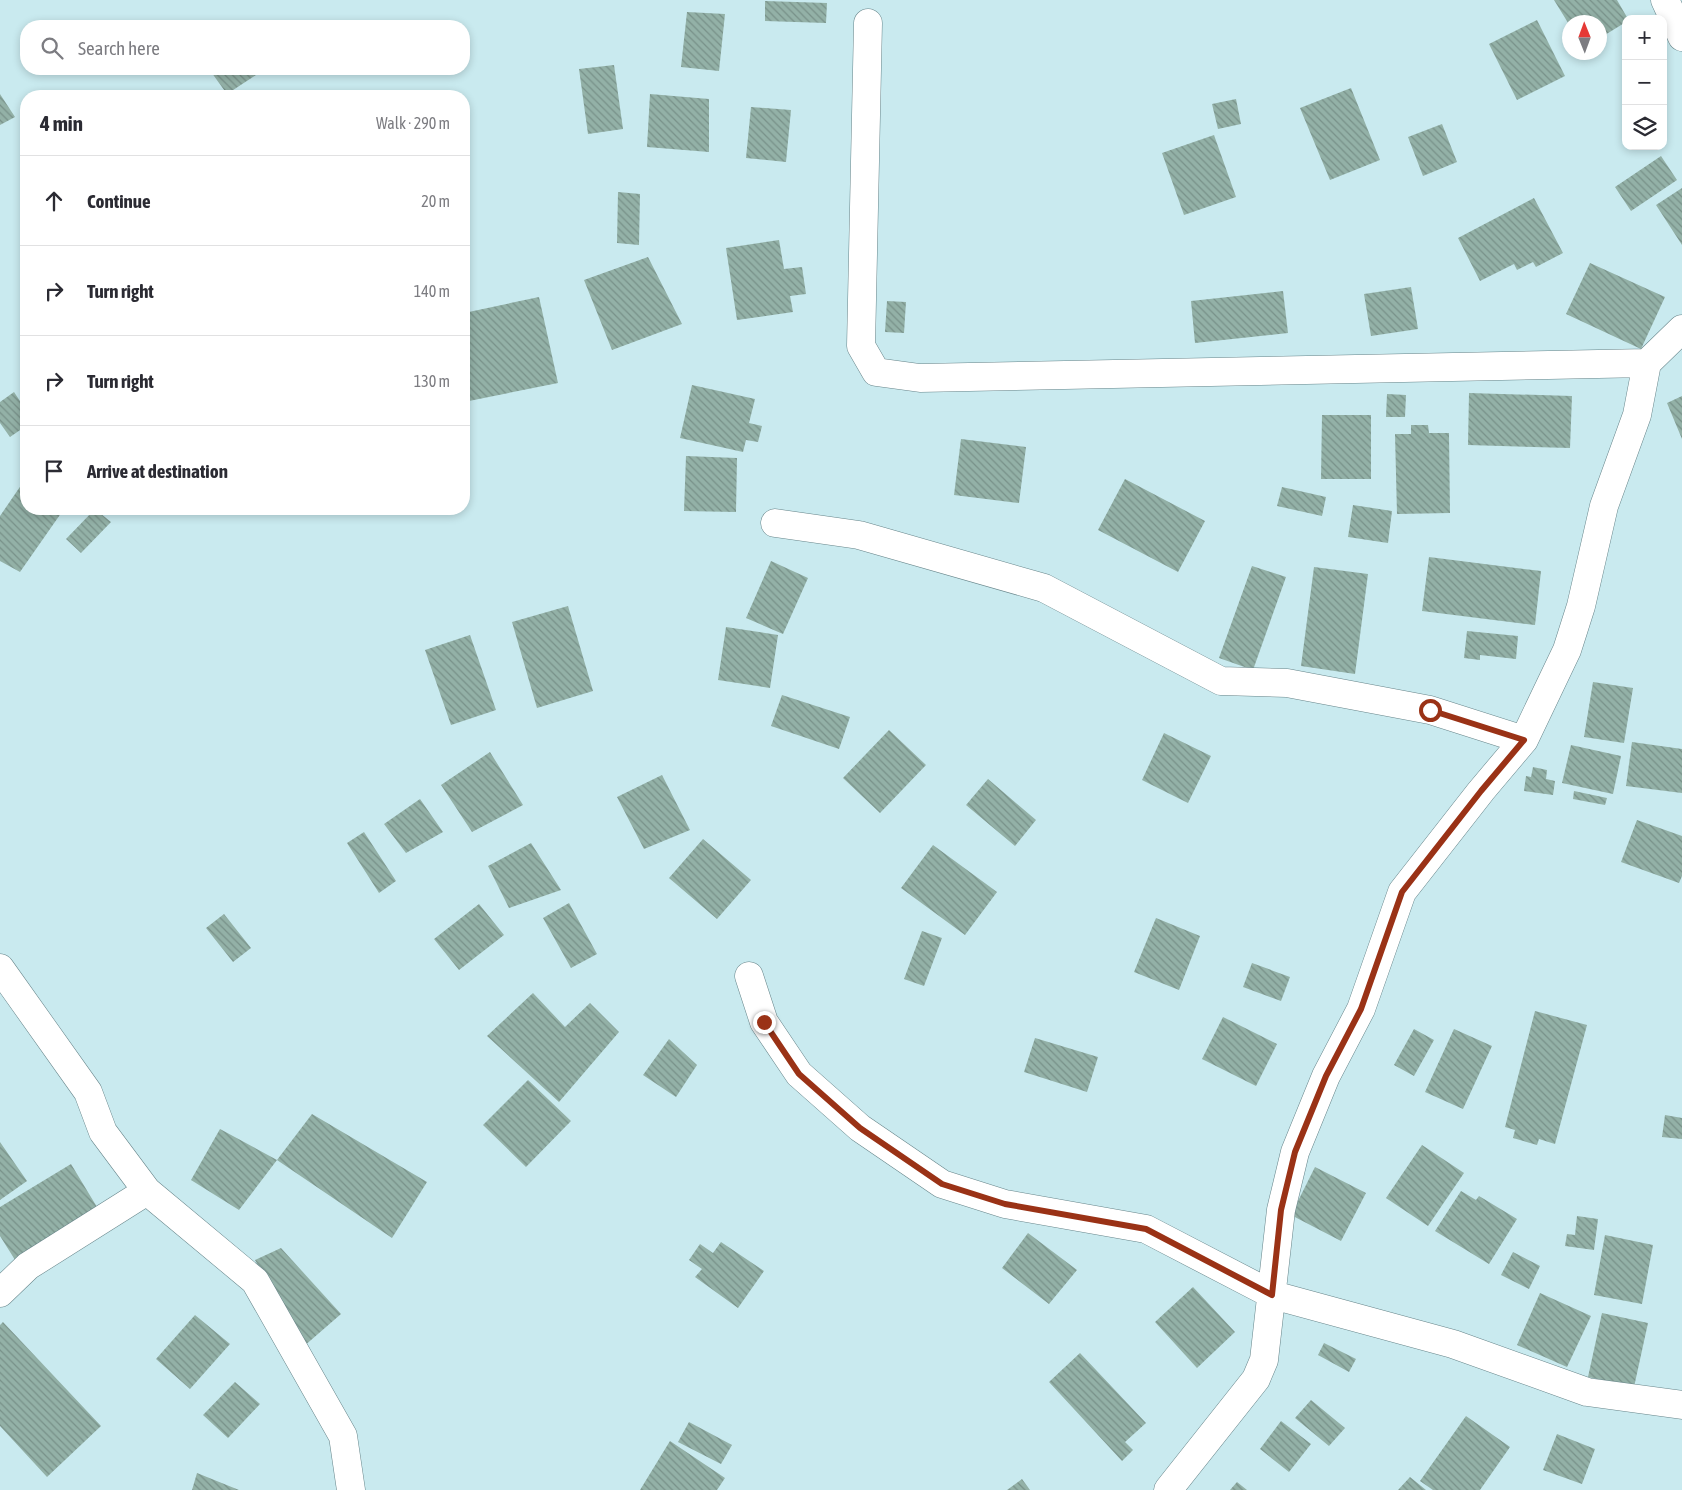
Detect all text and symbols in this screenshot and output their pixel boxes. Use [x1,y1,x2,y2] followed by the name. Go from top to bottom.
[1562,15,1607,60] north arrow
[1622,15,1667,150] map controls
[1622,15,1667,60] button: +
[20,20,470,75] search box
[38,34,66,62] icon: search
[78,37,160,59] text: Search here
[1622,60,1667,105] button: −
[1622,105,1667,150] button: layers
[40,111,83,135] text: 4 min
[376,114,450,132] text: Walk · 290 m
[40,187,68,215] icon: ahead
[87,190,151,212] text: Continue
[421,192,450,210] text: 20 m
[40,277,68,305] icon: right
[87,280,154,302] text: Turn right
[414,282,450,300] text: 140 m
[40,367,68,395] icon: right
[87,370,154,392] text: Turn right
[414,372,450,390] text: 130 m
[40,457,68,485] icon: arrive
[87,460,228,482] text: Arrive at destination
[1419,699,1442,722] route start
[753,1011,776,1034] route end

